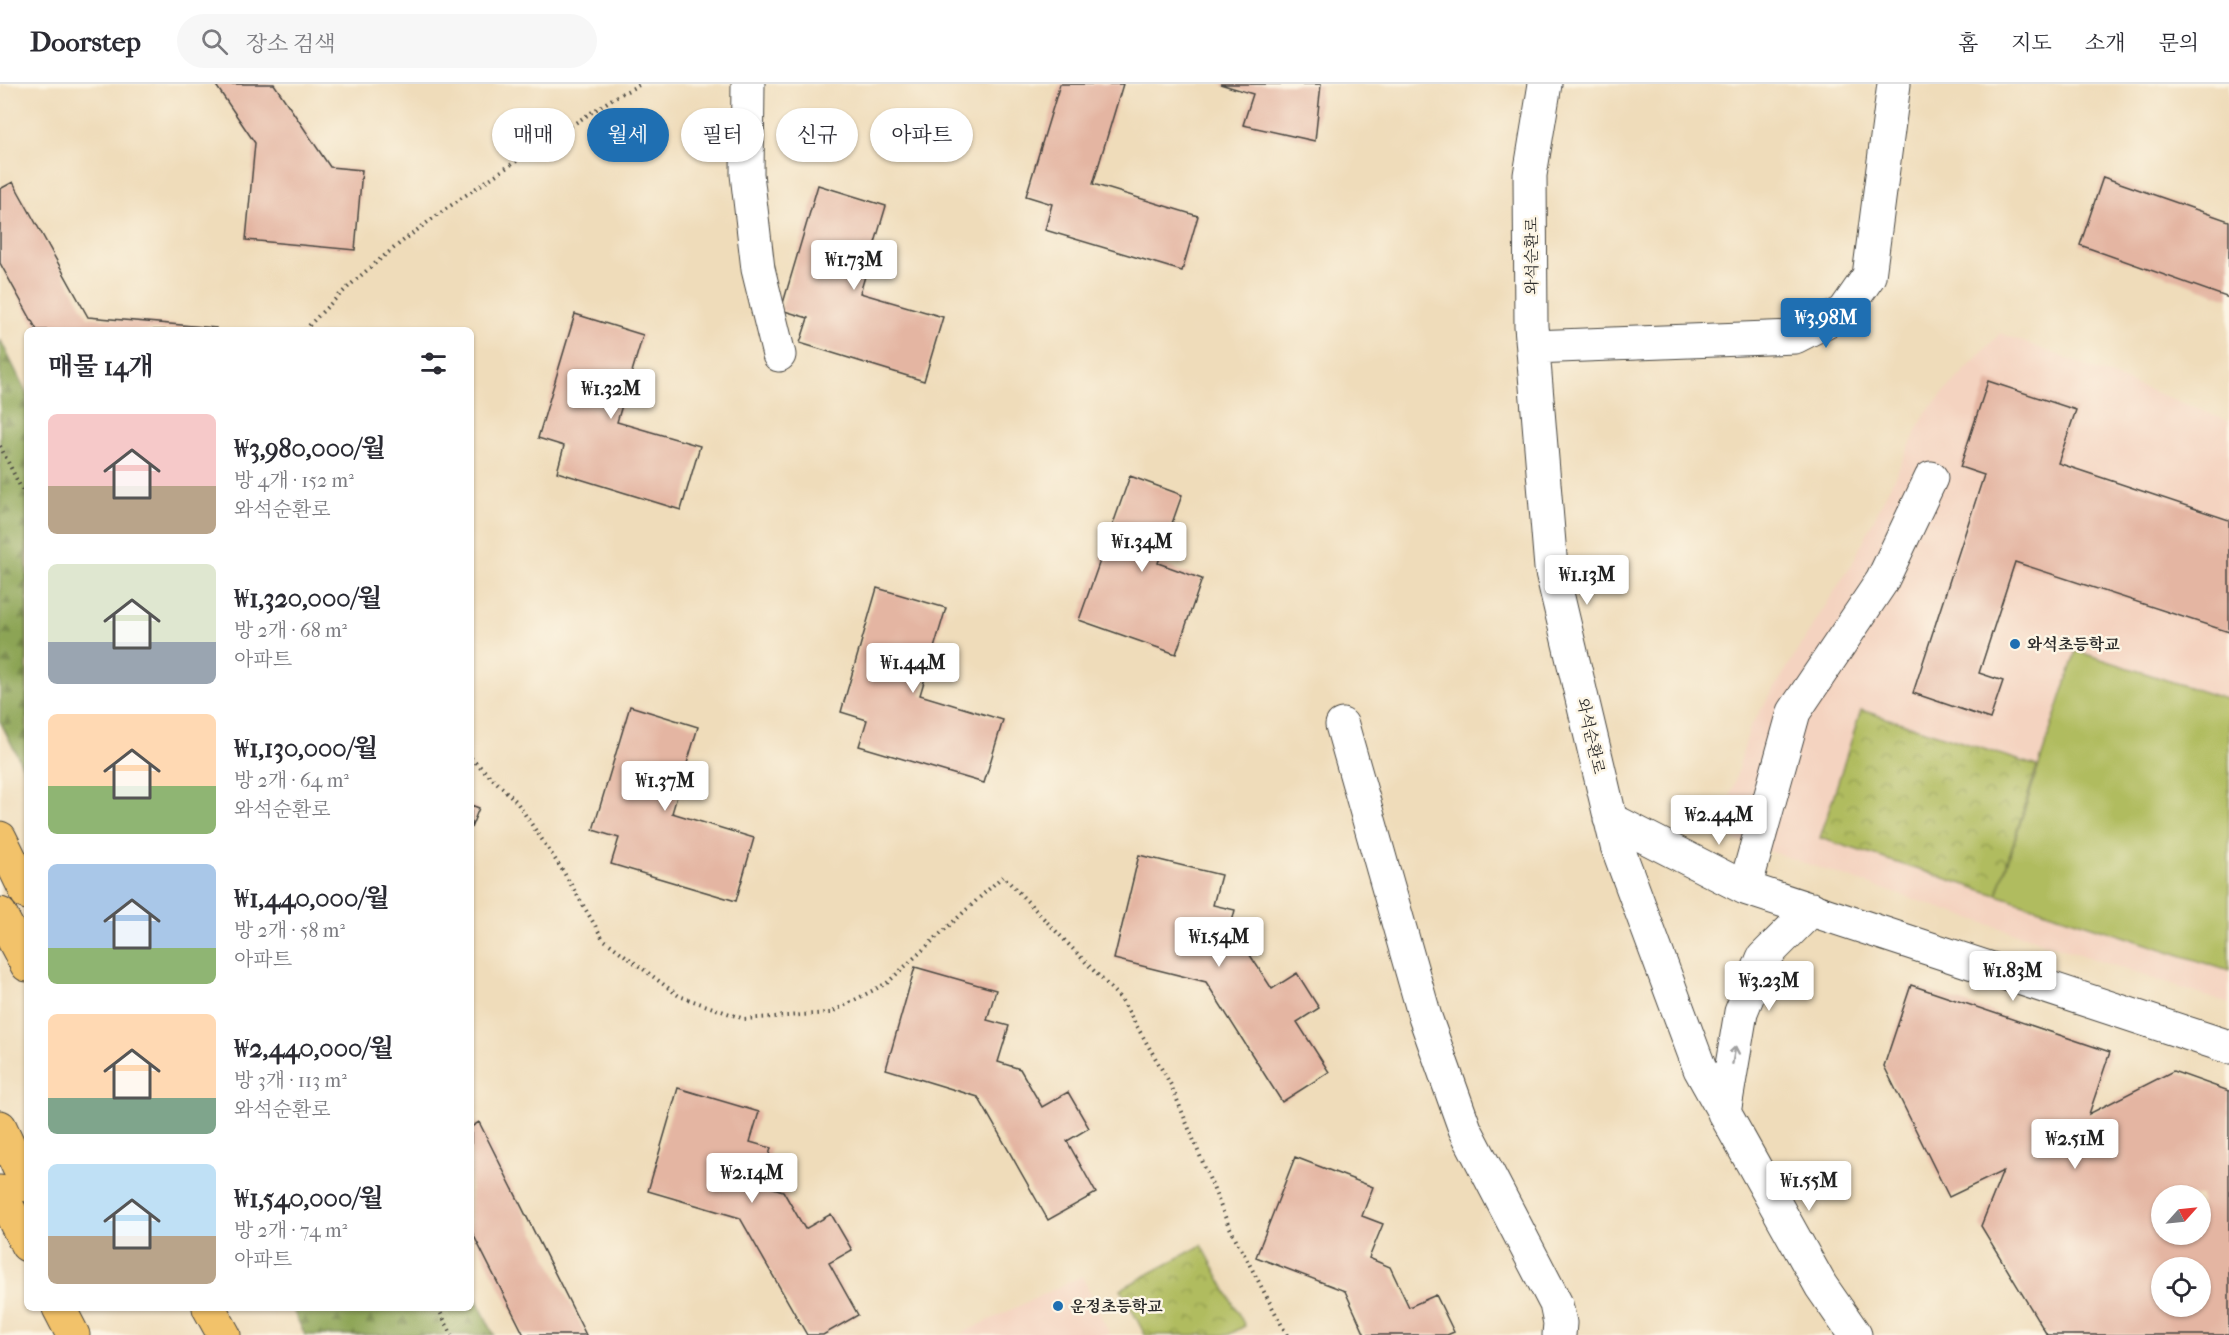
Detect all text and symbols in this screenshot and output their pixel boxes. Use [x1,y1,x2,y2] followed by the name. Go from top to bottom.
[177,14,597,68] search box
[30,25,141,58] text: Doorstep
[198,25,231,58] icon: search
[246,31,336,57] text: 장소 검색
[1958,31,1978,55] text: 홈
[2011,31,2052,55] text: 지도
[2085,31,2125,55] text: 소개
[2158,31,2199,55] text: 문의
[492,108,575,162] chip: 매매
[587,108,669,162] chip: 월세
[681,108,764,162] chip: 필터
[776,108,858,162] chip: 신규
[870,108,973,162] chip: 아파트
[1522,217,1541,295] street label: 와석순환로
[805,240,903,291] pin: ₩1.73M
[825,248,883,271] text: ₩1.73M
[1777,298,1875,349] pin: ₩3.98M
[1795,306,1857,329] text: ₩3.98M
[417,347,450,380] icon: filters
[48,351,154,382] text: 매물 14개
[562,369,660,420] pin: ₩1.32M
[581,377,641,400] text: ₩1.32M
[234,433,386,464] text: ₩3,980,000/월
[96,438,168,510] icon: home
[234,469,354,492] text: 방 4개 · 152 m²
[234,498,331,521] text: 와석순환로
[1093,522,1191,573] pin: ₩1.34M
[1111,530,1173,553] text: ₩1.34M
[1538,555,1636,606] pin: ₩1.13M
[1559,563,1615,586] text: ₩1.13M
[234,583,382,614] text: ₩1,320,000/월
[96,588,168,660] icon: home
[234,619,347,642] text: 방 2개 · 68 m²
[2027,635,2120,654] place label: 와석초등학교
[2008,637,2022,651] marker: 와석초등학교
[864,643,962,694] pin: ₩1.44M
[234,648,292,671] text: 아파트
[880,651,946,674] text: ₩1.44M
[1573,696,1609,776] street label: 와석순환로
[234,733,378,764] text: ₩1,130,000/월
[96,738,168,810] icon: home
[616,761,714,812] pin: ₩1.37M
[234,769,349,792] text: 방 2개 · 64 m²
[636,769,694,792] text: ₩1.37M
[1670,795,1768,846] pin: ₩2.44M
[234,798,331,821] text: 와석순환로
[1685,803,1753,826] text: ₩2.44M
[234,883,390,914] text: ₩1,440,000/월
[96,888,168,960] icon: home
[1170,917,1268,968] pin: ₩1.54M
[234,919,345,942] text: 방 2개 · 58 m²
[1189,925,1249,948] text: ₩1.54M
[234,948,292,971] text: 아파트
[1964,951,2062,1002] pin: ₩1.83M
[1983,959,2043,982] text: ₩1.83M
[1720,961,1818,1012] pin: ₩3.23M
[1739,969,1799,992] text: ₩3.23M
[234,1033,394,1064] text: ₩2,440,000/월
[96,1038,168,1110] icon: home
[1729,1046,1740,1065] one-way arrow
[234,1069,347,1092] text: 방 3개 · 113 m²
[234,1098,331,1121] text: 와석순환로
[2026,1119,2124,1170] pin: ₩2.51M
[2045,1127,2105,1150] text: ₩2.51M
[703,1153,801,1204] pin: ₩2.14M
[720,1161,784,1184] text: ₩2.14M
[1760,1161,1858,1212] pin: ₩1.55M
[1780,1169,1838,1192] text: ₩1.55M
[234,1183,384,1214] text: ₩1,540,000/월
[2151,1185,2211,1245] north arrow
[2151,1185,2211,1317] map controls
[96,1188,168,1260] icon: home
[234,1219,347,1242] text: 방 2개 · 74 m²
[234,1248,292,1271] text: 아파트
[2151,1257,2211,1317] button: locate
[1070,1297,1163,1316] place label: 운정초등학교
[1051,1299,1065,1313] marker: 운정초등학교

